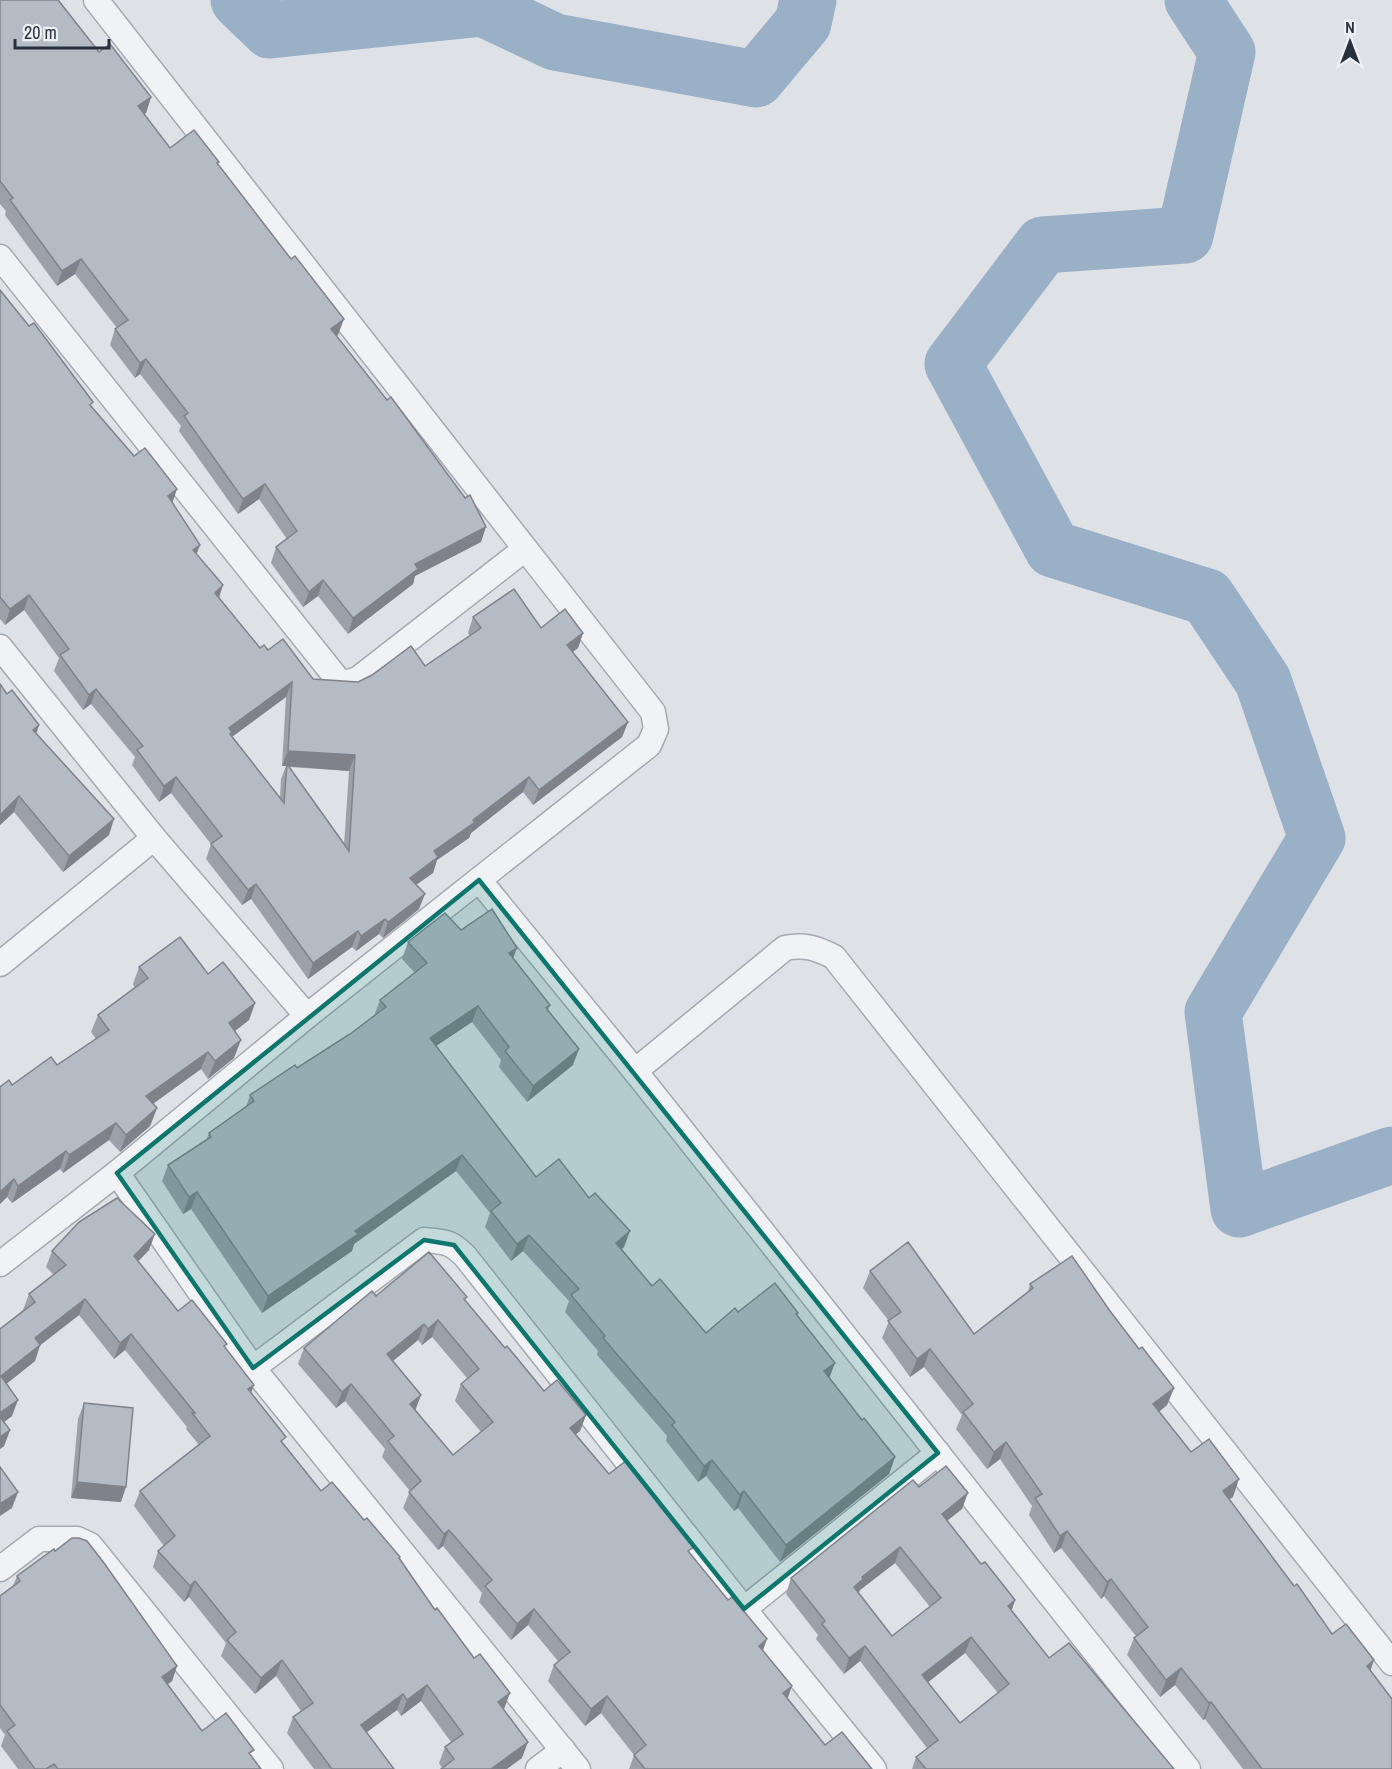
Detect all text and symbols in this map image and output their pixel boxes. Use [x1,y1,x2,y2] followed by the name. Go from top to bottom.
[15,12,110,50] scale bar
[1320,12,1380,72] north arrow
[1345,16,1355,38] text: N
[24,20,57,45] text: 20 m

